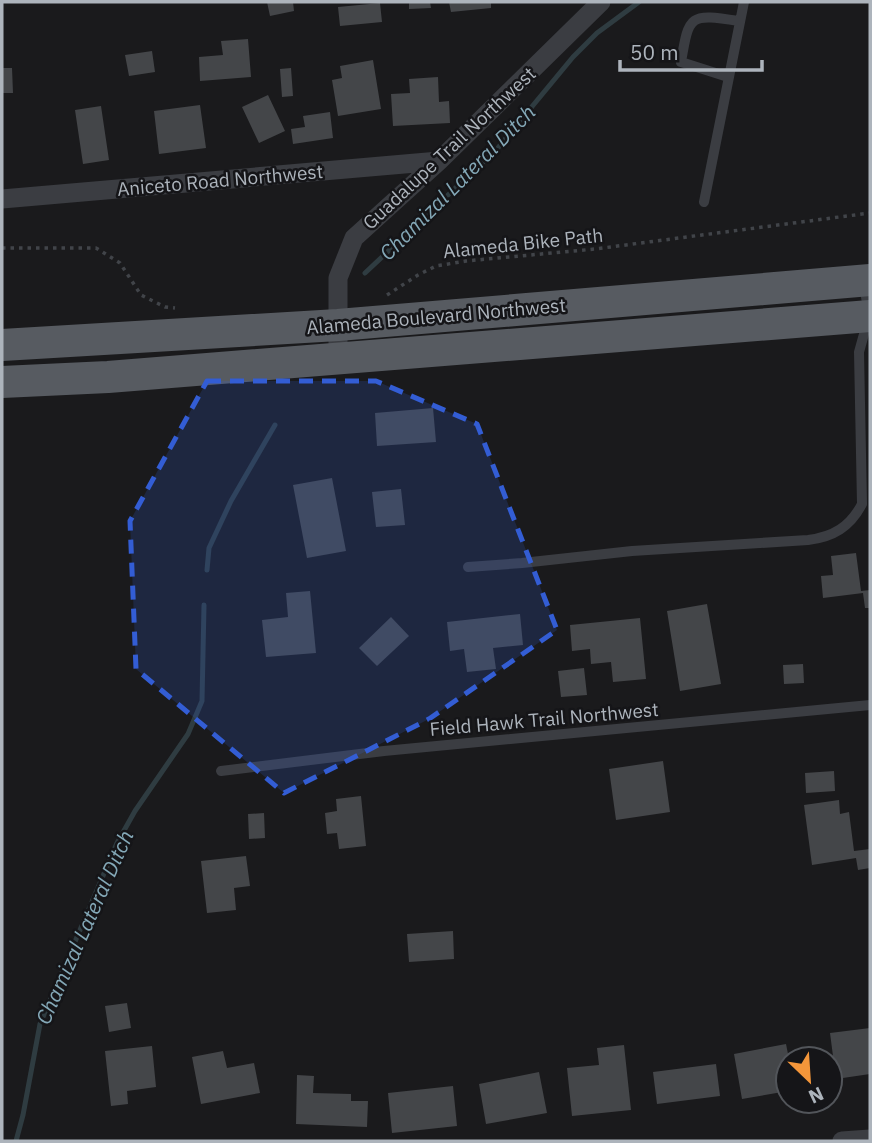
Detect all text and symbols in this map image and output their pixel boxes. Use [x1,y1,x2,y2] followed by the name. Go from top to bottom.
[620,28,762,72] scale bar
[630,38,679,66] text: 50 m
[357,62,541,234] street label: Guadalupe Trail Northwest
[373,98,541,266] water label: Chamizal Lateral Ditch
[116,159,324,201] street label: Aniceto Road Northwest
[442,223,604,263] street label: Alameda Bike Path
[305,293,567,339] street label: Alameda Boulevard Northwest
[429,697,659,741] street label: Field Hawk Trail Northwest
[29,825,139,1029] water label: Chamizal Lateral Ditch
[774,1045,844,1115] north arrow
[805,1082,827,1109] text: N

